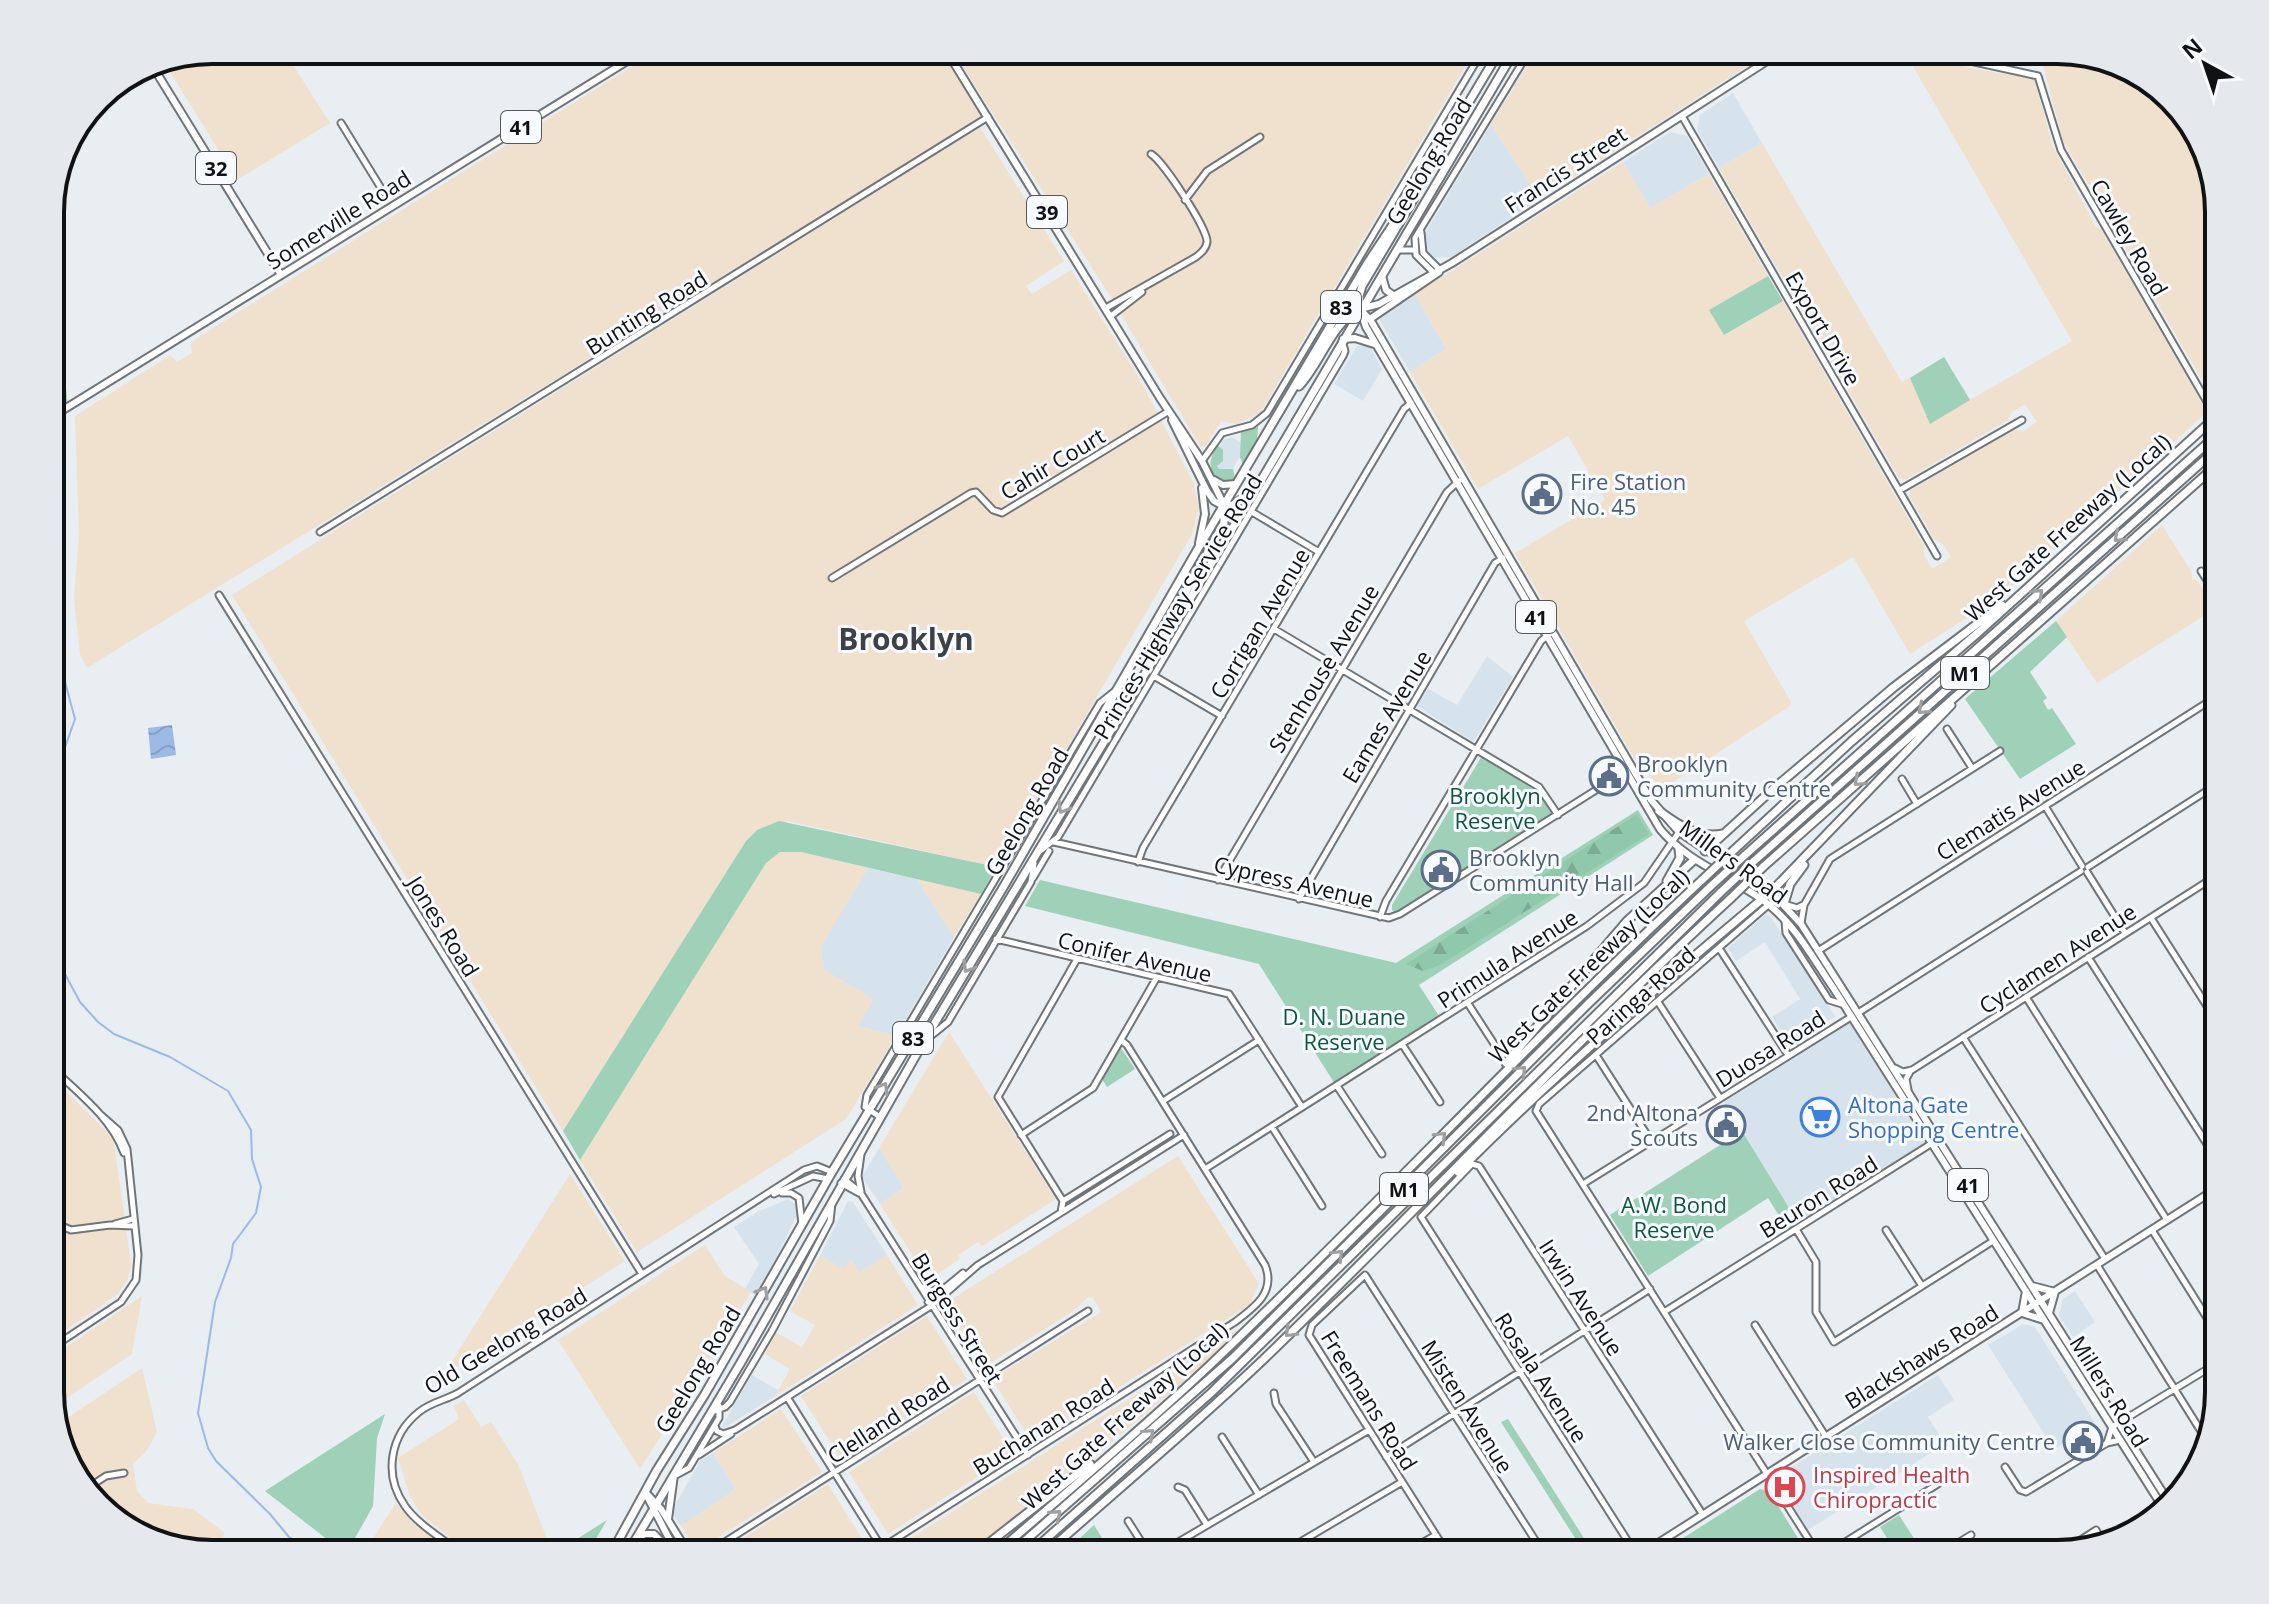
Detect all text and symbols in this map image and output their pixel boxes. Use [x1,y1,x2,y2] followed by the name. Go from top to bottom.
[2165,24,2245,104] north arrow
[2175,31,2208,65] text: N
[1378,92,1478,230] street label: Geelong Road
[501,111,541,143] road number: 41
[1498,118,1632,220] street label: Francis Street
[196,152,236,184] road number: 32
[260,162,416,276] street label: Somerville Road
[2084,173,2176,301] street label: Cawley Road
[1027,196,1067,228] road number: 39
[579,263,713,361] street label: Bunting Road
[1779,266,1869,390] street label: Export Drive
[1321,291,1361,323] road number: 83
[994,420,1110,506] street label: Cahir Court
[1957,426,2177,628] street label: West Gate Freeway (Local)
[1570,466,1686,521] place label: Fire Station No. 45
[1086,468,1268,744] street label: Princes Highway Service Road
[1521,473,1563,515] public building icon: Fire Station No. 45
[2113,528,2128,542] one-way arrow
[1202,542,1316,704] street label: Corrigan Avenue
[1261,578,1385,758] street label: Stenhouse Avenue
[2028,590,2043,604] one-way arrow
[1516,601,1556,633] road number: 41
[838,618,974,659] district label: Brooklyn
[1335,644,1437,788] street label: Eames Avenue
[1941,657,1989,689] road number: M1
[1918,699,1933,714] one-way arrow
[977,742,1075,880] street label: Geelong Road
[1637,748,1831,803] place label: Brooklyn Community Centre
[1930,751,2090,867] street label: Clematis Avenue
[1588,755,1630,797] public building icon: Brooklyn Community Centre
[1853,772,1868,786] one-way arrow
[1449,780,1541,835] park label: Brooklyn Reserve
[1058,799,1073,814] one-way arrow
[1674,812,1794,910] street label: Millers Road
[1469,842,1634,897] place label: Brooklyn Community Hall
[1211,848,1377,914] street label: Cypress Avenue
[1420,849,1462,891] public building icon: Brooklyn Community Hall
[1481,861,1695,1069] street label: West Gate Freeway (Local)
[400,868,487,982] street label: Jones Road
[1973,896,2141,1020] street label: Cyclamen Avenue
[1431,901,1583,1015] street label: Primula Avenue
[1055,924,1215,988] street label: Conifer Avenue
[1579,939,1701,1051] street label: Paringa Road
[962,958,978,973] one-way arrow
[1282,1001,1406,1056] park label: D. N. Duane Reserve
[1710,1003,1830,1093] street label: Duosa Road
[893,1022,933,1054] road number: 83
[1512,1066,1526,1080] one-way arrow
[873,1082,889,1097] one-way arrow
[1848,1089,2019,1144] place label: Altona Gate Shopping Centre
[1799,1096,1841,1138] supermarket icon: Altona Gate Shopping Centre
[1586,1097,1698,1152] place label: 2nd Altona Scouts
[1705,1104,1747,1146] public building icon: 2nd Altona Scouts
[1432,1132,1446,1146] one-way arrow
[1753,1148,1883,1244] street label: Beuron Road
[1948,1169,1988,1201] road number: 41
[1380,1173,1428,1205] road number: M1
[1621,1189,1727,1244] park label: A.W. Bond Reserve
[1533,1233,1631,1361] street label: Irwin Avenue
[906,1247,1010,1389] street label: Burgess Street
[1329,1250,1343,1264] one-way arrow
[418,1280,592,1400] street label: Old Geelong Road
[753,1286,769,1301] one-way arrow
[1838,1297,2004,1415] street label: Blackshaws Road
[647,1300,747,1438] street label: Geelong Road
[1489,1306,1595,1448] street label: Rosala Avenue
[1014,1314,1234,1516] street label: West Gate Freeway (Local)
[1285,1323,1299,1338] one-way arrow
[1315,1324,1425,1476] street label: Freemans Road
[2064,1329,2156,1453] street label: Millers Road
[1415,1334,1521,1478] street label: Misten Avenue
[821,1368,955,1470] street label: Clelland Road
[967,1371,1119,1481] street label: Buchanan Road
[2062,1420,2104,1462] public building icon: Walker Close Community Centre
[1723,1426,2055,1456] place label: Walker Close Community Centre
[1139,1429,1154,1444] one-way arrow
[1813,1459,1970,1514] place label: Inspired Health Chiropractic
[1764,1466,1806,1508] hospital icon: Inspired Health Chiropractic
[1046,1510,1061,1525] one-way arrow

